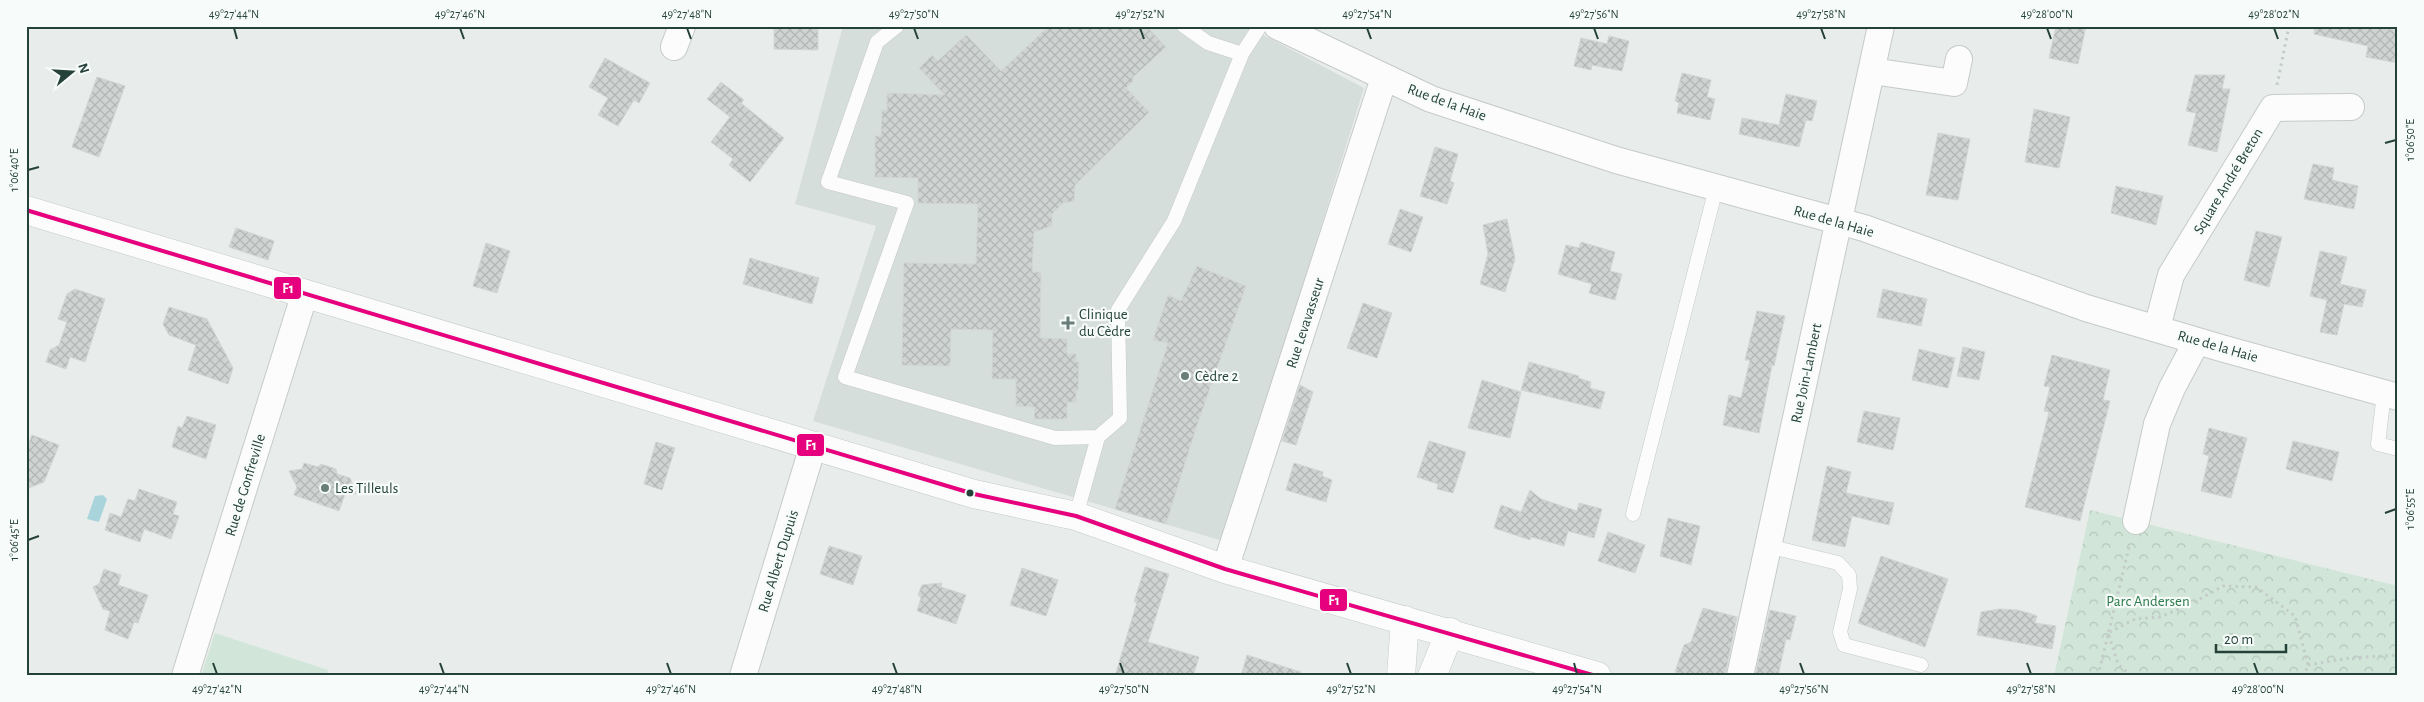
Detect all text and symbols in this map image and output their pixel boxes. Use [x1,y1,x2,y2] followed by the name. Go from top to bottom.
[209,8,259,20] text: 49°27'44"N
[435,8,485,20] text: 49°27'46"N
[662,8,712,20] text: 49°27'48"N
[889,8,939,20] text: 49°27'50"N
[1115,8,1165,20] text: 49°27'52"N
[1342,8,1392,20] text: 49°27'54"N
[1569,8,1619,20] text: 49°27'56"N
[1796,8,1846,20] text: 49°27'58"N
[2021,8,2073,20] text: 49°28'00"N
[2248,8,2300,20] text: 49°28'02"N
[48,48,98,98] north arrow
[75,61,92,75] text: N
[1405,81,1488,124] street label: Rue de la Haie
[2404,119,2416,161] text: 1°06'50"E
[2191,126,2266,237] street label: Square André Breton
[8,148,20,191] text: 1°06'40"E
[1792,203,1876,240] street label: Rue de la Haie
[273,276,302,300] line badge: F1
[1284,276,1327,370] street label: Rue Levavasseur
[282,282,294,296] text: F1
[1079,307,1131,339] place label: Clinique du Cèdre
[1061,316,1075,330] marker: Clinique du Cèdre
[1789,322,1824,424] street label: Rue Join-Lambert
[2176,328,2260,365] street label: Rue de la Haie
[1195,369,1238,384] place label: Cèdre 2
[1179,370,1191,382] marker: Cèdre 2
[223,432,268,538] street label: Rue de Gonfreville
[796,433,825,457] line badge: F1
[805,439,817,453] text: F1
[335,481,398,496] place label: Les Tilleuls
[319,482,331,494] marker: Les Tilleuls
[965,488,975,498] unlabelled marker
[2404,488,2416,529] text: 1°06'55"E
[756,508,801,614] street label: Rue Albert Dupuis
[8,519,20,561] text: 1°06'45"E
[1319,588,1348,612] line badge: F1
[1328,594,1340,608] text: F1
[2106,594,2190,609] park label: Parc Andersen
[2216,622,2286,654] scale bar
[2224,632,2253,647] text: 20 m
[192,683,242,695] text: 49°27'42"N
[419,683,469,695] text: 49°27'44"N
[646,683,696,695] text: 49°27'46"N
[872,683,922,695] text: 49°27'48"N
[1099,683,1149,695] text: 49°27'50"N
[1326,683,1376,695] text: 49°27'52"N
[1552,683,1602,695] text: 49°27'54"N
[1779,683,1829,695] text: 49°27'56"N
[2006,683,2056,695] text: 49°27'58"N
[2232,683,2284,695] text: 49°28'00"N

